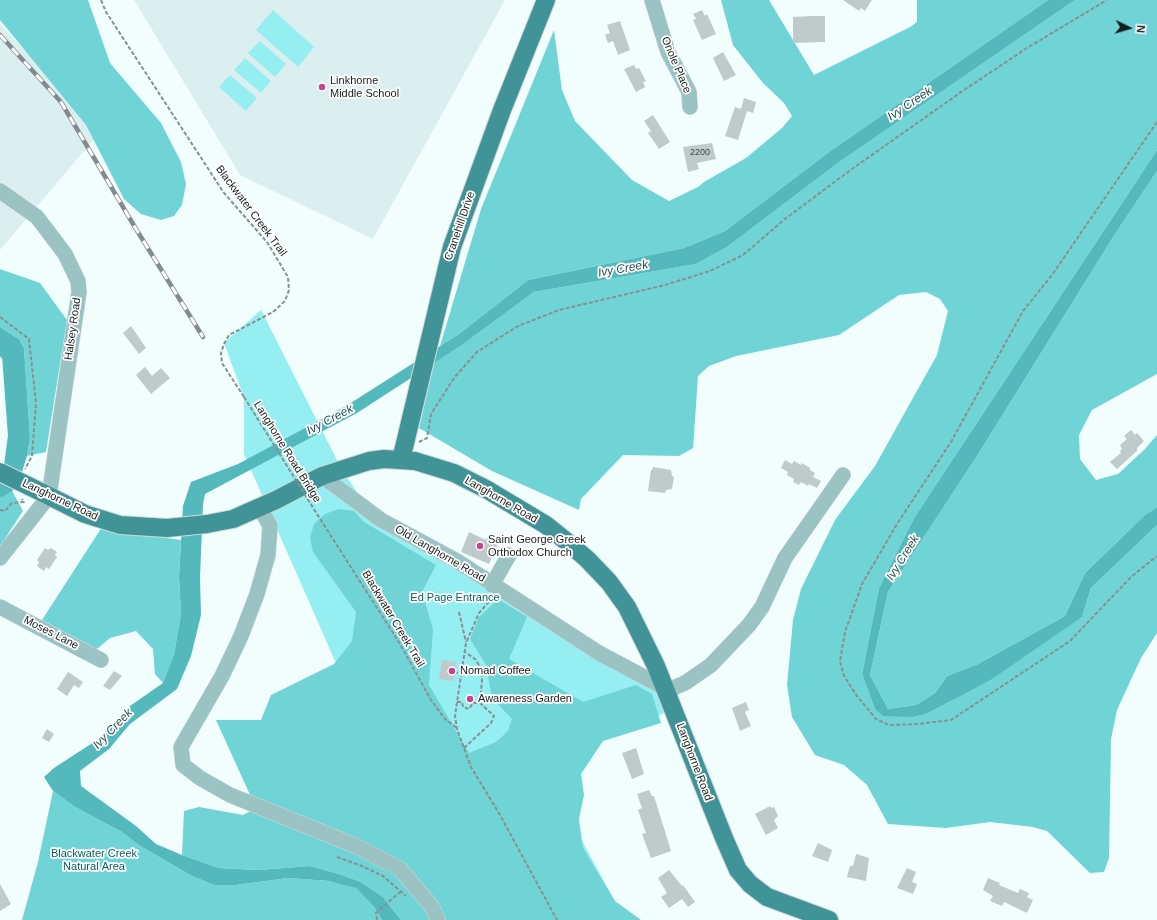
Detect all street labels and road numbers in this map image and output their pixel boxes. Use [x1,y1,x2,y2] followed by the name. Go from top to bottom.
[658,35,694,95] street label: Oriole Place
[213,163,289,259] street label: Blackwater Creek Trail
[442,190,478,262] street label: Cranehill Drive
[62,297,84,361] street label: Halsey Road
[250,399,324,505] street label: Langhorne Road Bridge
[462,474,540,526] street label: Langhorne Road
[20,477,100,523] street label: Langhorne Road
[392,523,488,585] street label: Old Langhorne Road
[359,568,427,670] street label: Blackwater Creek Trail
[21,614,81,652] street label: Moses Lane
[673,721,715,803] street label: Langhorne Road

